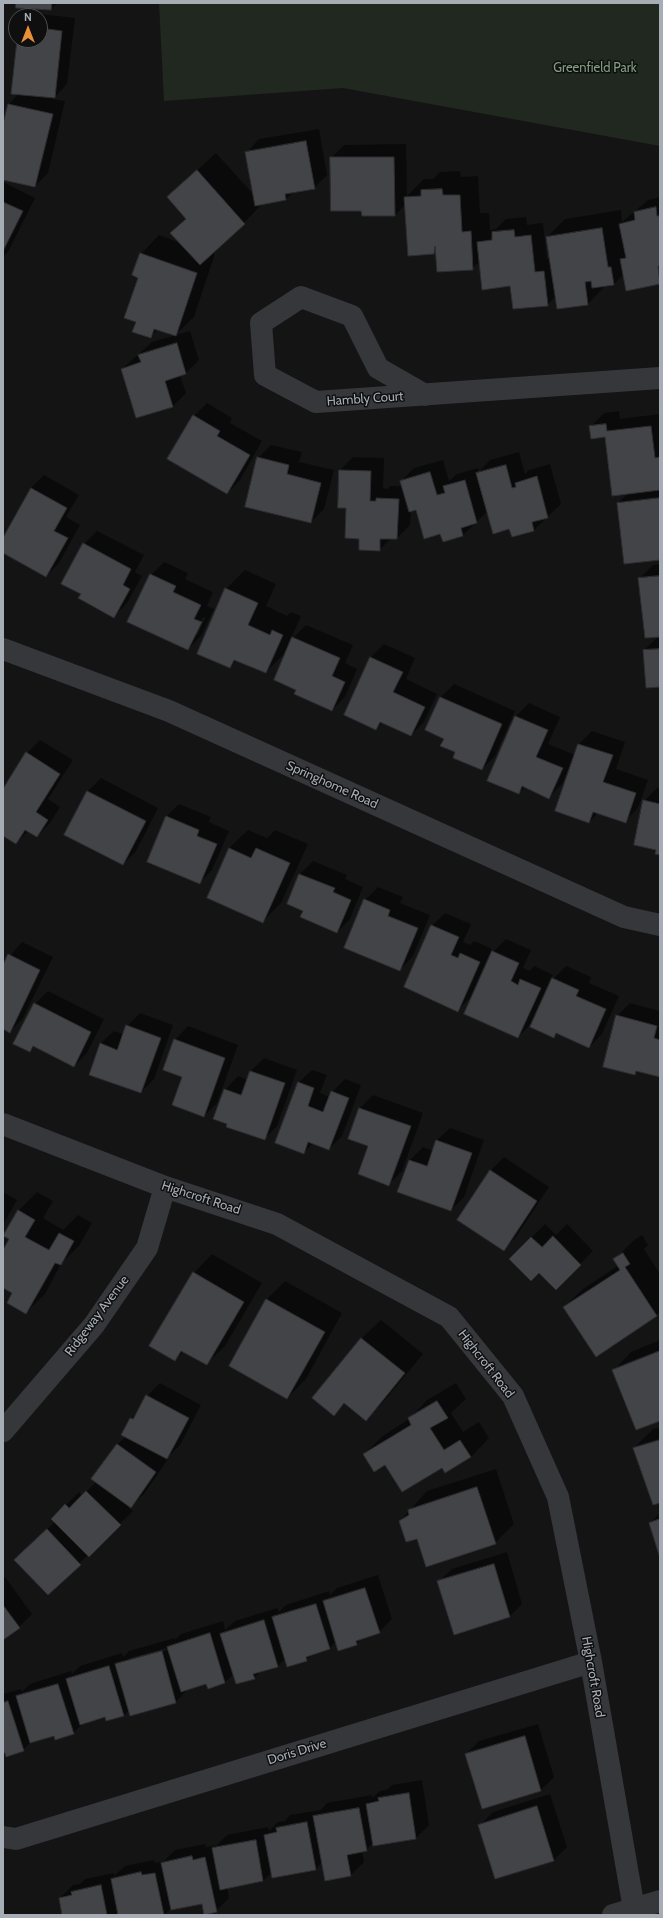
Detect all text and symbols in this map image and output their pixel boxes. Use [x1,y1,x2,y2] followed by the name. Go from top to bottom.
[8,8,48,48] north arrow
[24,10,32,24] text: N
[553,60,637,76] park label: Greenfield Park
[326,389,404,409] street label: Hambly Court
[284,758,380,812] street label: Springhome Road
[160,1178,242,1218] street label: Highcroft Road
[62,1273,132,1359] street label: Ridgeway Avenue
[455,1327,517,1401] street label: Highcroft Road
[578,1635,608,1719] street label: Highcroft Road
[266,1736,328,1768] street label: Doris Drive

